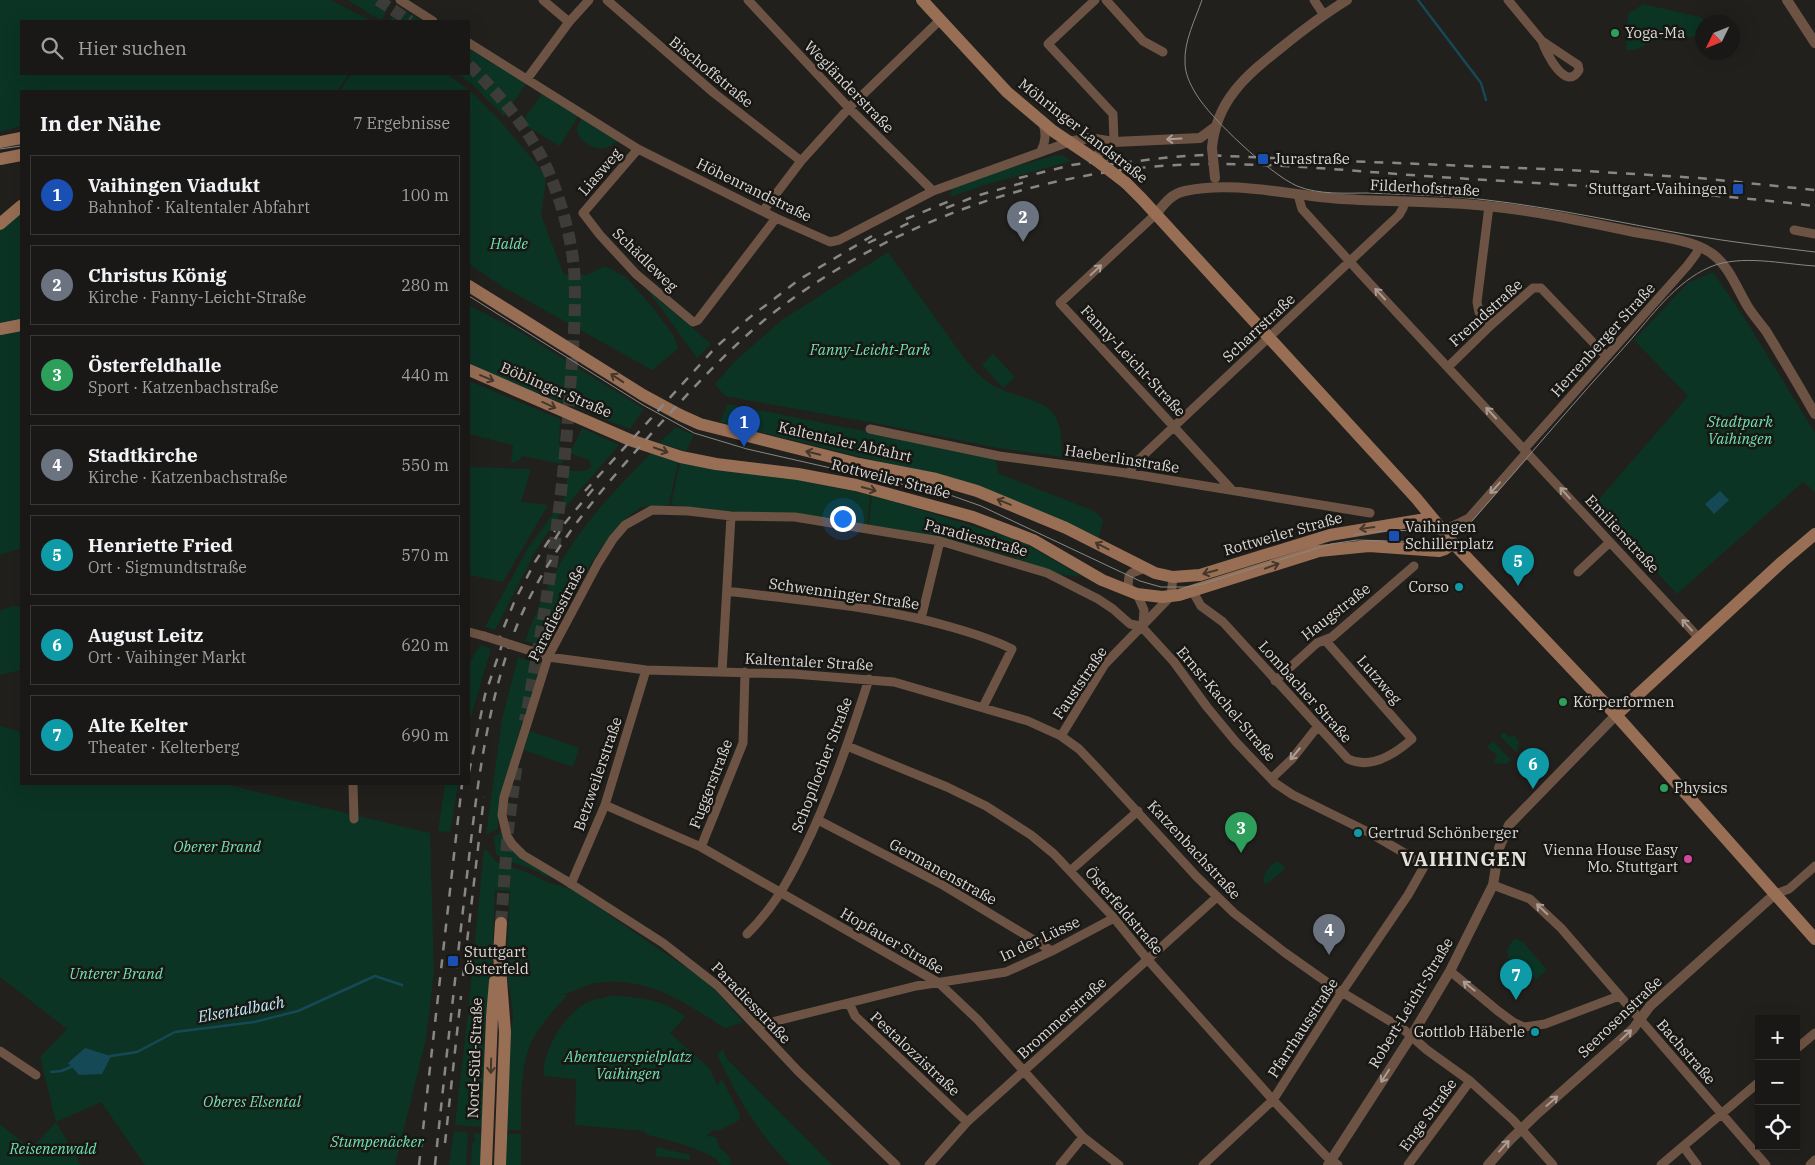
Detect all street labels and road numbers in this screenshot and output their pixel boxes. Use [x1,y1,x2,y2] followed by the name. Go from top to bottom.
[665,32,757,111] street label: Bischoffstraße
[800,36,898,137] street label: Wegländerstraße
[1015,74,1152,187] street label: Möhringer Landstraße
[574,144,625,199] street label: Liasweg
[694,153,815,226] street label: Höhenrandstraße
[1370,175,1480,200] street label: Filderhofstraße
[609,224,682,295] street label: Schädleweg
[1445,275,1526,351] street label: Fremdstraße
[1546,279,1659,401] street label: Herrenberger Straße
[1218,289,1299,366] street label: Scharrstraße
[1077,301,1190,420] street label: Fanny-Leicht-Straße
[498,358,615,422] street label: Böblinger Straße
[777,417,914,466] street label: Kaltentaler Abfahrt
[1063,440,1181,477] street label: Haeberlinstraße
[829,454,953,503] street label: Rottweiler Straße
[1581,490,1664,577] street label: Emilienstraße
[1221,508,1344,560] street label: Rottweiler Straße
[922,515,1030,560] street label: Paradiesstraße
[524,561,589,664] street label: Paradiesstraße
[768,574,920,613] street label: Schwenninger Straße
[1297,579,1374,644] street label: Haugstraße
[1255,637,1356,747] street label: Lombacher Straße
[1173,642,1280,765] street label: Ernst-Kachel-Straße
[1048,643,1111,723] street label: Fauststraße
[744,649,874,674] street label: Kaltentaler Straße
[1353,651,1406,708] street label: Lutzweg
[787,694,856,835] street label: Schopflocher Straße
[569,714,626,833] street label: Betzweilerstraße
[685,736,736,831] street label: Fuggerstraße
[1144,796,1245,903] street label: Katzenbachstraße
[886,834,1000,909] street label: Germanenstraße
[1081,863,1168,958] street label: Österfeldstraße
[837,903,948,978] street label: Hopfauer Straße
[997,912,1083,965] street label: In der Lüsse
[1364,934,1457,1072] street label: Robert-Leicht-Straße
[708,958,795,1047] street label: Paradiesstraße
[1574,972,1666,1062] street label: Seerosenstraße
[1013,973,1110,1063] street label: Brommerstraße
[1263,974,1342,1081] street label: Pfarrhausstraße
[463,997,486,1119] street label: Nord-Süd-Straße
[867,1007,964,1100] street label: Pestalozzistraße
[1653,1015,1720,1088] street label: Bachstraße
[1395,1075,1460,1155] street label: Enge Straße

